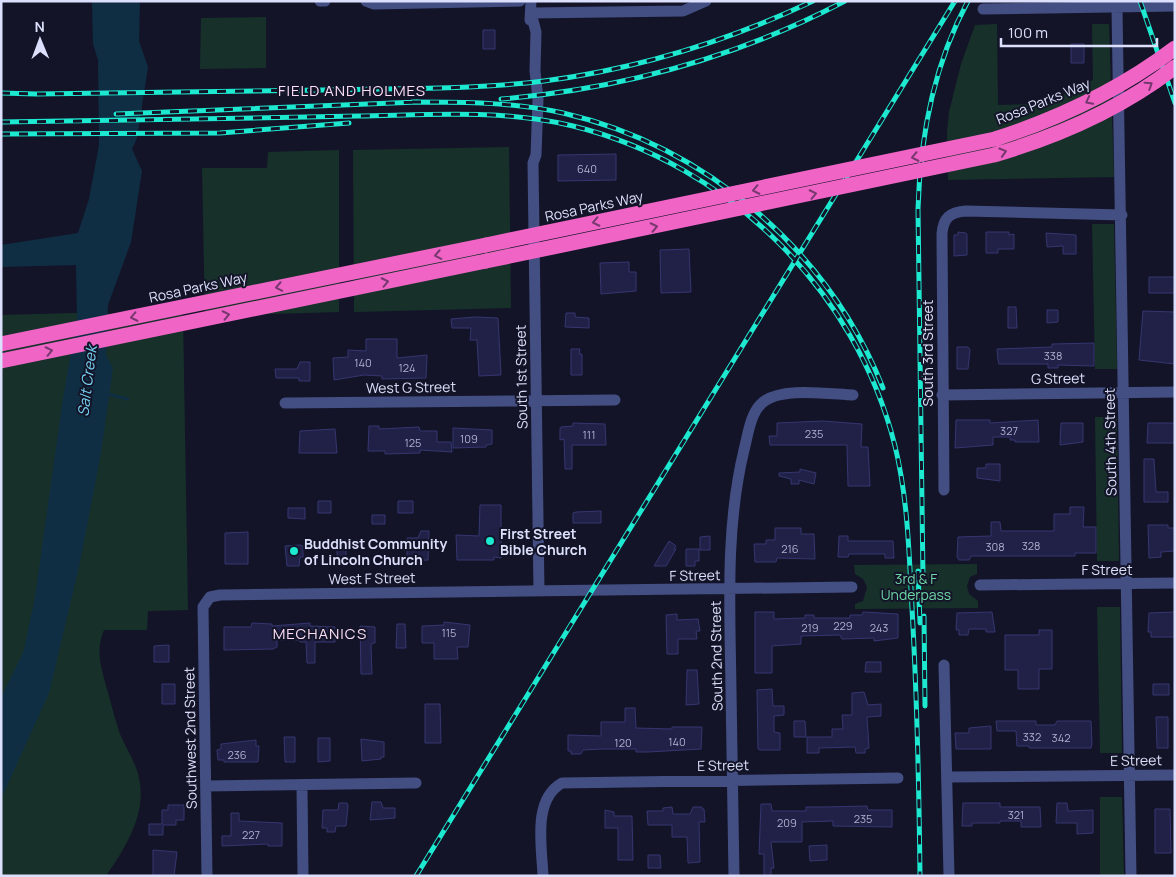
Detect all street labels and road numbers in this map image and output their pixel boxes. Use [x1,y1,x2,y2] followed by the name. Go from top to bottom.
[993,73,1094,129] street label: Rosa Parks Way
[543,186,646,226] street label: Rosa Parks Way
[147,267,250,307] street label: Rosa Parks Way
[918,299,937,406] street label: South 3rd Street
[511,324,531,429] street label: South 1st Street
[1031,368,1085,388] street label: G Street
[366,377,457,397] street label: West G Street
[1100,387,1120,496] street label: South 4th Street
[1082,560,1133,579] street label: F Street
[669,565,721,585] street label: F Street
[328,568,416,588] street label: West F Street
[706,600,726,711] street label: South 2nd Street
[179,666,201,809] street label: Southwest 2nd Street
[1110,750,1162,770] street label: E Street
[697,755,749,775] street label: E Street

